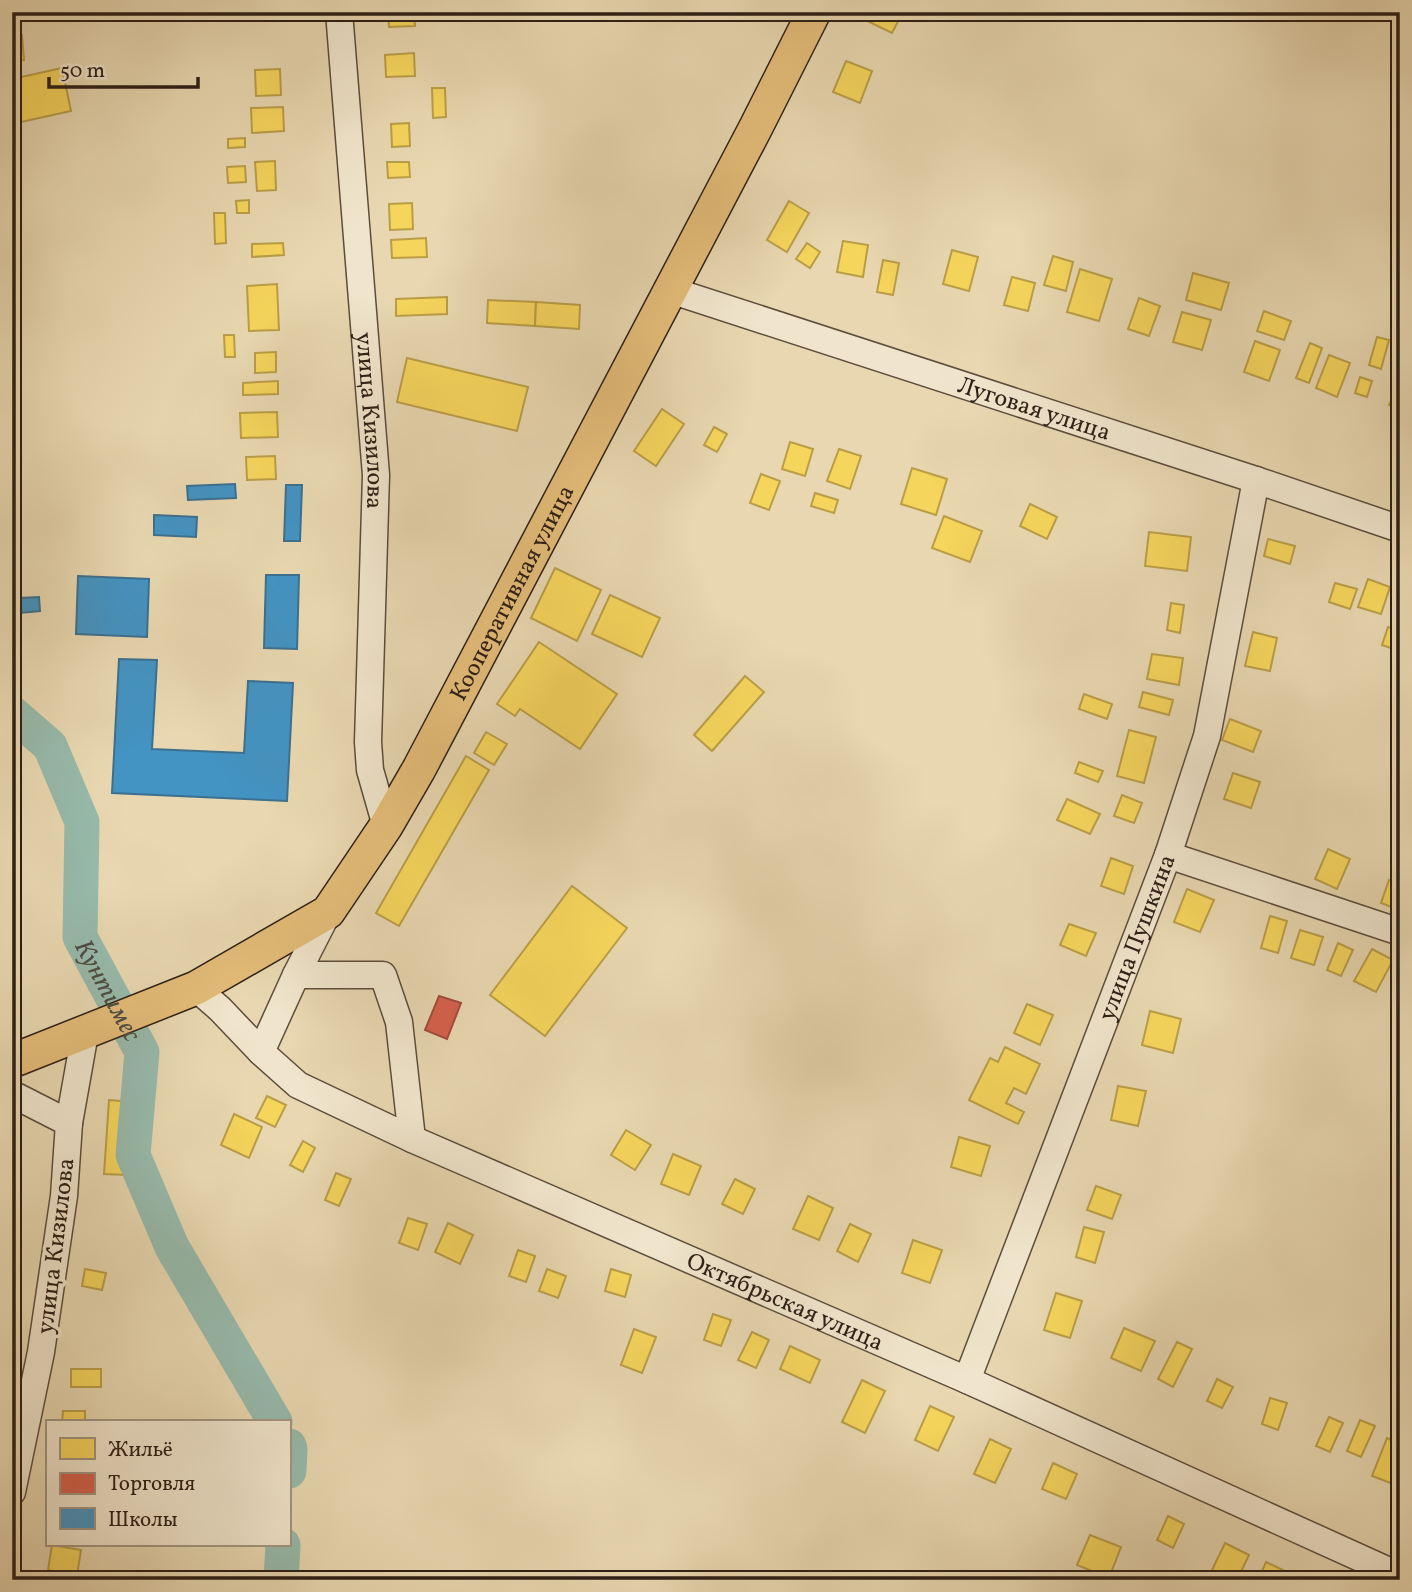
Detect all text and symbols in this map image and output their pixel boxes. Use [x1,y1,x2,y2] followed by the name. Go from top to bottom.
[49,46,198,90] scale bar
[60,57,105,86] text: 50 m
[346,331,391,510] street label: улица Кизилова
[953,369,1115,451] street label: Луговая улица
[443,480,584,708] street label: Кооперативная улица
[1091,850,1186,1026] street label: улица Пушкина
[65,933,149,1049] water label: Кунтимес
[29,1156,85,1336] street label: улица Кизилова
[681,1245,888,1361] street label: Октябрьская улица
[46,1420,290,1546] legend
[108,1436,173,1465] text: Жильё
[108,1470,195,1499] text: Торговля
[108,1506,178,1535] text: Школы

